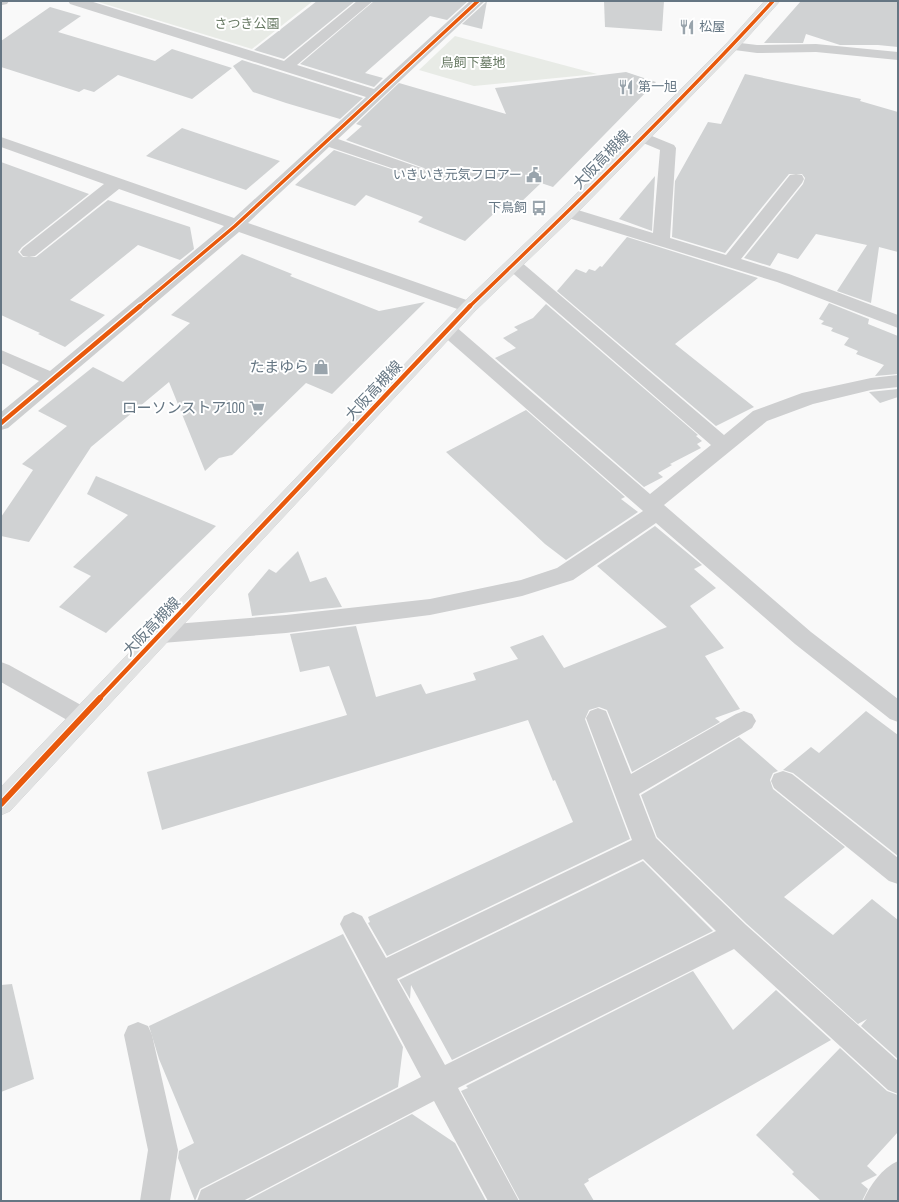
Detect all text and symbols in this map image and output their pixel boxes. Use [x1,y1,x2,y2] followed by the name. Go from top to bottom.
[214,16,280,32] park label: さつき公園
[678,18,696,36] restaurant icon: 松屋
[699,19,725,35] place label: 松屋
[440,55,506,71] park label: 鳥飼下墓地
[617,78,635,96] restaurant icon: 第一旭
[638,79,677,95] place label: 第一旭
[569,126,635,194] street label: 大阪高槻線
[525,166,543,184] public building icon: いきいき元気フロアー
[393,167,522,183] place label: いきいき元気フロアー
[530,199,548,217] bus stop icon: 下鳥飼
[488,200,527,216] place label: 下鳥飼
[341,357,407,425] street label: 大阪高槻線
[249,358,309,377] place label: たまゆら
[312,358,330,376] shop icon: たまゆら
[122,399,245,418] place label: ローソンストア100
[248,399,266,417] supermarket icon: ローソンストア100
[119,593,185,661] street label: 大阪高槻線

